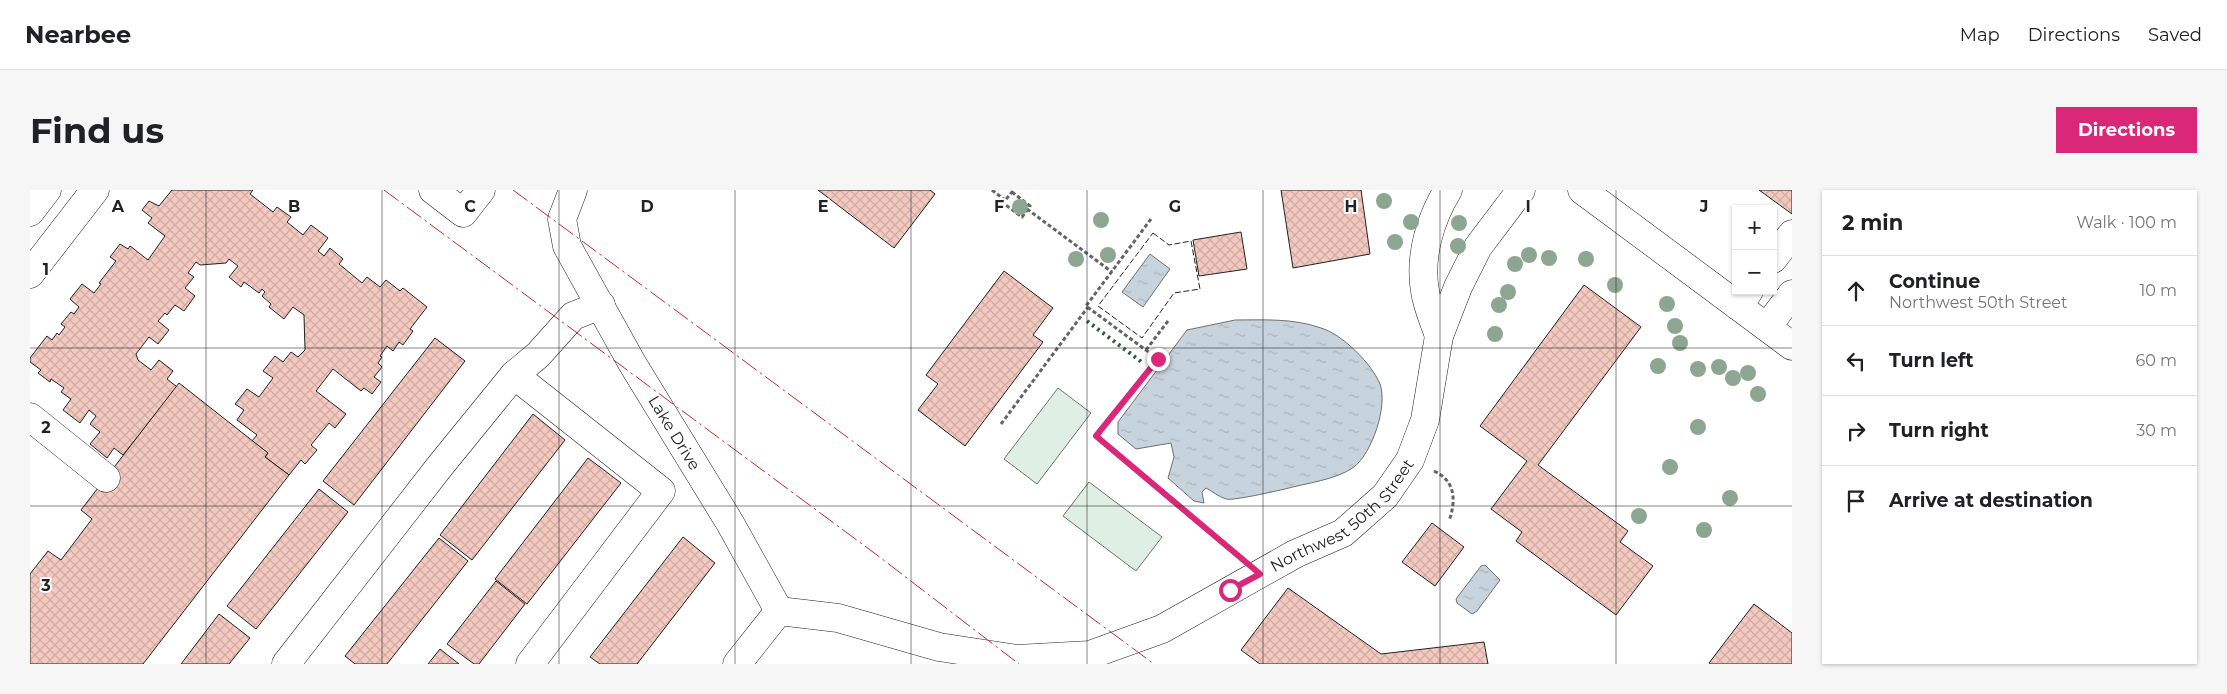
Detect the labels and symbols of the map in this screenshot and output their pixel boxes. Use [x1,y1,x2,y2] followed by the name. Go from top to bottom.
[111,197,125,216] text: A
[288,197,300,216] text: B
[464,197,476,216] text: C
[640,197,654,216] text: D
[818,197,828,216] text: E
[994,197,1004,216] text: F
[1169,197,1181,216] text: G
[1345,197,1357,216] text: H
[1525,197,1531,216] text: I
[1699,197,1708,216] text: J
[43,260,49,279] text: 1
[1147,348,1170,371] route end
[645,392,705,473] street label: Lake Drive
[41,418,51,437] text: 2
[1267,455,1418,576] street label: Northwest 50th Street
[40,576,51,595] text: 3
[1219,579,1242,602] route start

